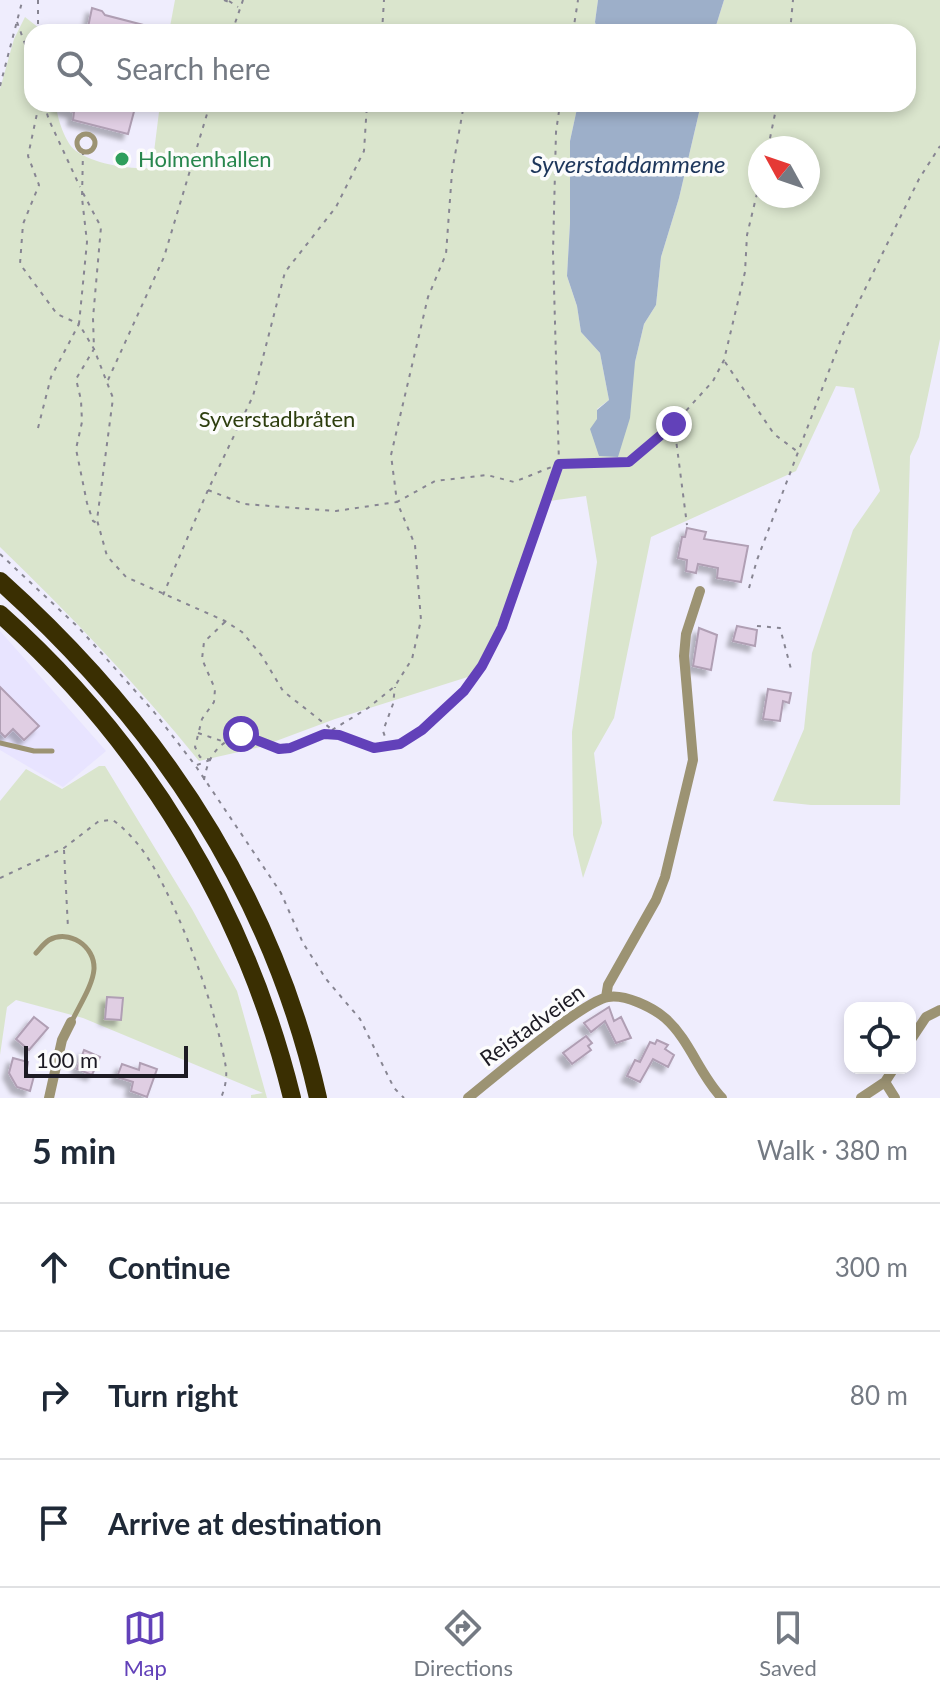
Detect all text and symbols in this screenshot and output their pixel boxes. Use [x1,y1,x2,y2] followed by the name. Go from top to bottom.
[24,24,916,112] search box
[52,46,96,90] icon: search
[116,50,271,86] text: Search here
[748,136,820,208] north arrow
[138,145,272,172] place label: Holmenhallen
[530,149,726,178] water label: Syverstaddammene
[113,150,131,168] marker: Holmenhallen
[199,405,355,432] park label: Syverstadbråten
[656,406,692,442] route end
[223,716,259,752] route start
[474,978,589,1072] street label: Reistadveien
[844,1002,916,1074] map controls
[844,1002,916,1074] button: locate
[24,1042,188,1078] scale bar
[36,1046,98,1073] text: 100 m
[32,1130,116,1171] text: 5 min
[757,1134,908,1166] text: Walk · 380 m
[32,1245,76,1289] icon: ahead
[108,1249,231,1285] text: Continue
[835,1251,908,1283] text: 300 m
[32,1373,76,1417] icon: right
[108,1377,238,1413] text: Turn right
[850,1379,908,1411] text: 80 m
[32,1501,76,1545] icon: arrive
[108,1505,382,1541] text: Arrive at destination
[123,1606,167,1681] tab: Map
[414,1606,513,1681] tab: Directions
[759,1606,817,1681] tab: Saved

